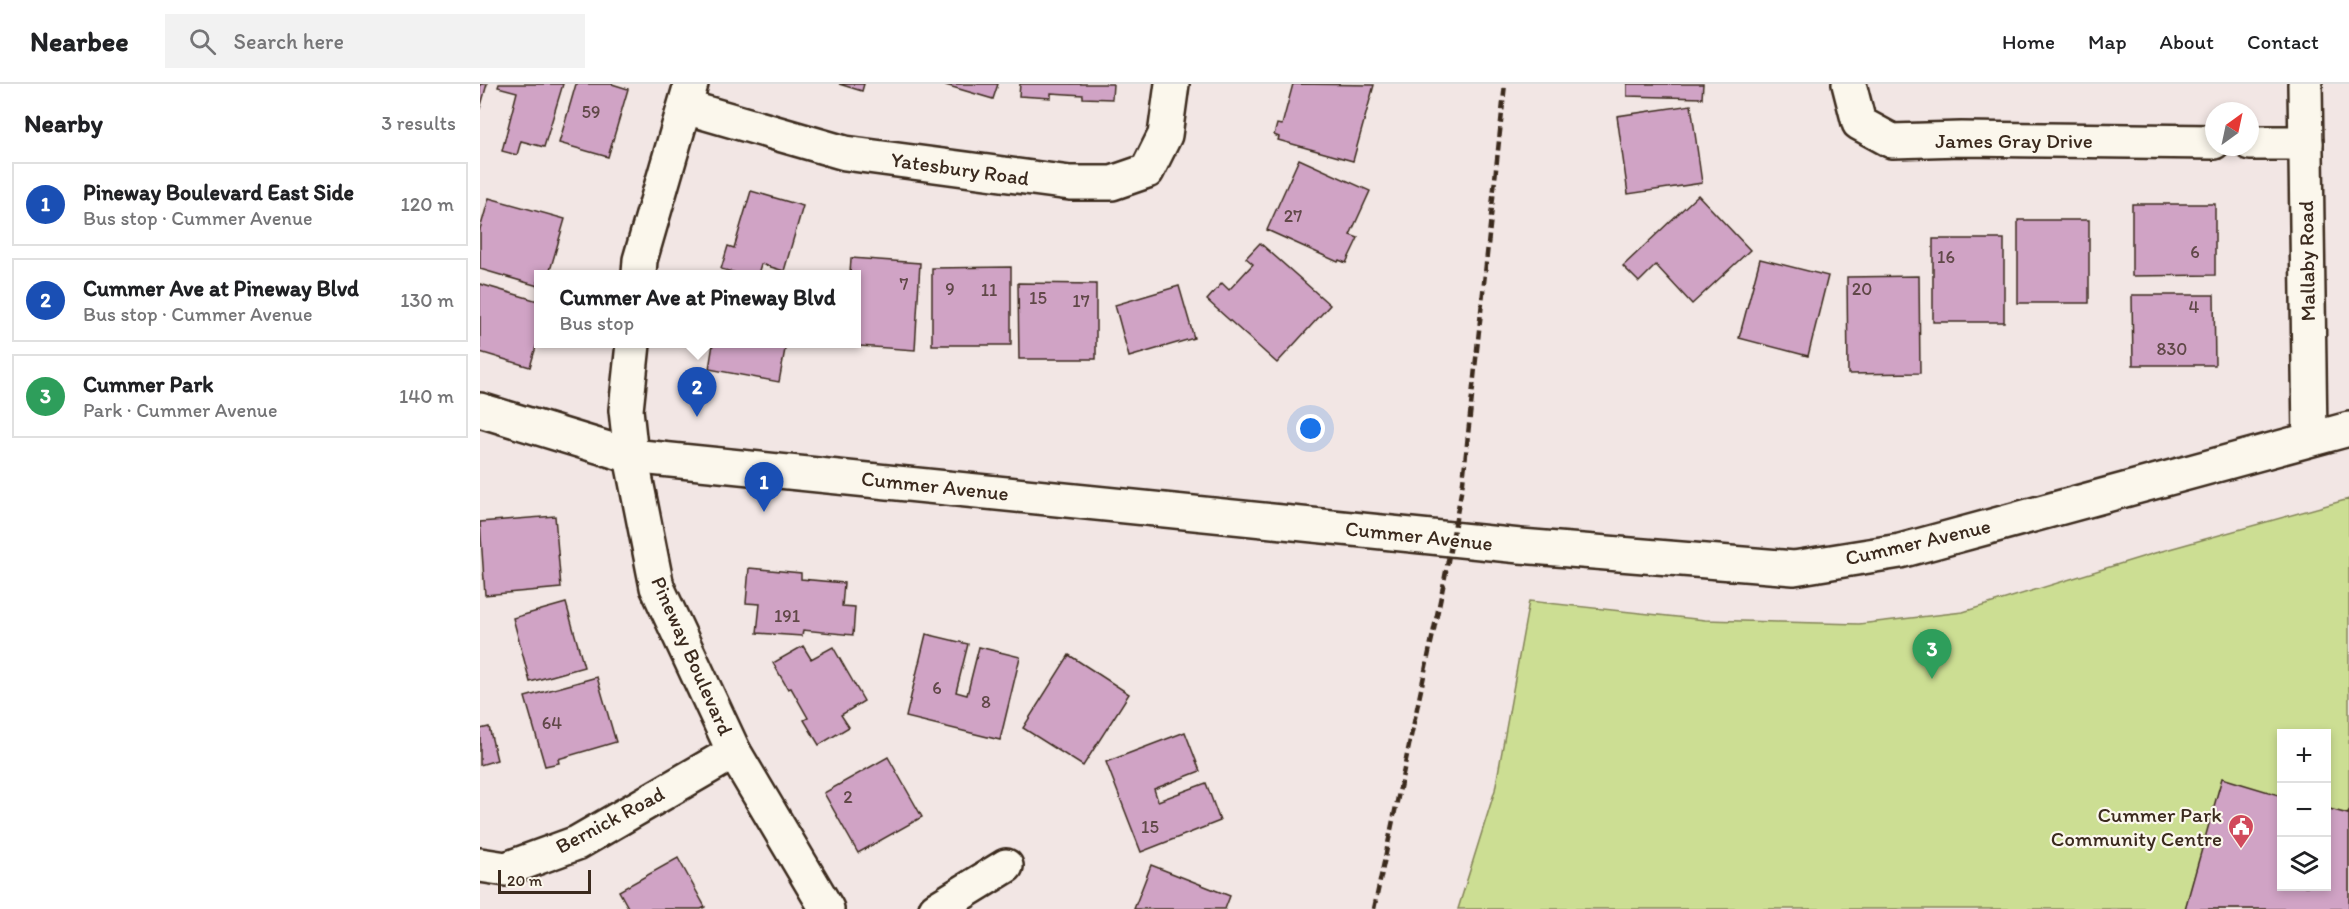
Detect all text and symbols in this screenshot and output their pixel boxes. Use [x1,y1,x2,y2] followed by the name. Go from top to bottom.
[165,14,585,68] search box
[30,24,129,58] text: Nearbee
[186,25,219,58] icon: search
[234,28,344,55] text: Search here
[2002,29,2055,54] text: Home
[2088,29,2127,54] text: Map
[2160,29,2214,54] text: About
[2247,29,2319,54] text: Contact
[582,101,600,123] house number: 59
[2205,102,2259,156] north arrow
[24,107,103,139] text: Nearby
[381,111,456,135] text: 3 results
[1935,128,2093,153] street label: James Gray Drive
[889,146,1031,191] street label: Yatesbury Road
[83,179,354,206] text: Pineway Boulevard East Side
[41,192,50,216] text: 1
[401,192,454,216] text: 120 m
[2293,200,2320,322] street label: Mallaby Road
[1284,205,1302,227] house number: 27
[83,206,313,230] text: Bus stop · Cummer Avenue
[2190,241,2200,263] house number: 6
[1937,246,1955,268] house number: 16
[534,270,861,348] popup
[900,273,909,295] house number: 7
[83,275,359,302] text: Cummer Ave at Pineway Blvd
[945,278,955,300] house number: 9
[1852,278,1872,300] house number: 20
[981,279,997,301] house number: 11
[560,284,835,311] text: Cummer Ave at Pineway Blvd
[1029,287,1047,309] house number: 15
[40,288,51,312] text: 2
[400,288,454,312] text: 130 m
[1072,290,1090,312] house number: 17
[2189,296,2200,318] house number: 4
[83,302,313,326] text: Bus stop · Cummer Avenue
[560,311,634,335] text: Bus stop
[2157,338,2187,360] house number: 830
[678,368,716,417] pin: 2
[83,371,213,398] text: Cummer Park
[40,384,51,408] text: 3
[399,384,454,408] text: 140 m
[83,398,277,422] text: Park · Cummer Avenue
[1296,414,1325,443] your location
[744,462,784,512] pin: 1
[860,465,1010,506] street label: Cummer Avenue
[1843,513,1993,570] street label: Cummer Avenue
[1344,515,1494,556] street label: Cummer Avenue
[646,572,739,740] street label: Pineway Boulevard
[774,605,800,627] house number: 191
[1912,630,1952,679] pin: 3
[932,677,942,699] house number: 6
[981,691,991,713] house number: 8
[542,712,562,734] house number: 64
[2277,729,2331,891] map controls
[2277,729,2331,783] button: +
[551,780,668,859] street label: Bernick Road
[2277,783,2331,837] button: −
[843,786,853,808] house number: 2
[2051,802,2222,851] place label: Cummer Park Community Centre
[2226,812,2256,850] public building icon: Cummer Park Community Centre
[1141,816,1159,838] house number: 15
[2277,837,2331,891] button: layers
[498,867,591,894] scale bar
[507,871,542,890] text: 20 m

